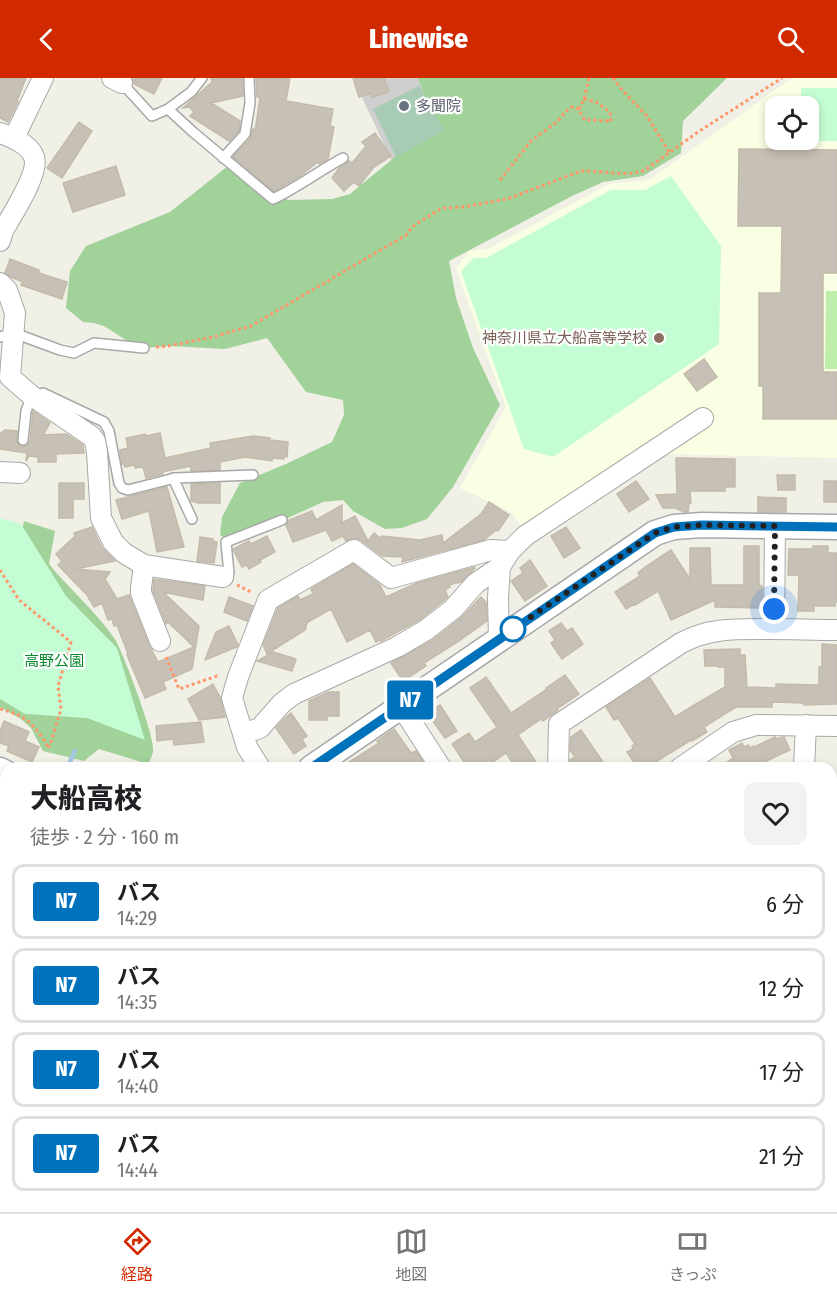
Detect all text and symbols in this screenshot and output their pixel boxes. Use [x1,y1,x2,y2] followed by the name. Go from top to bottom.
[30,23,63,56] icon: back
[369,23,468,55] text: Linewise
[774,23,807,56] icon: search
[765,96,819,150] map controls
[765,96,819,150] button: locate
[416,97,461,115] place label: 多聞院
[397,99,411,113] marker: 多聞院
[482,329,647,347] place label: 神奈川県立大船高等学校
[652,331,666,345] marker: 神奈川県立大船高等学校
[759,594,789,624] your location
[500,616,526,642] unlabelled marker
[24,652,84,670] park label: 高野公園
[383,680,437,720] line badge: N7
[399,687,421,713] text: N7
[30,782,142,815] text: 大船高校
[744,782,807,845] button: heart
[30,825,179,849] text: 徒歩 · 2 分 · 160 m
[117,879,161,906] text: バス
[55,888,77,914] text: N7
[766,891,804,918] text: 6 分
[117,906,157,930] text: 14:29
[117,963,161,990] text: バス
[55,972,77,998] text: N7
[759,975,804,1002] text: 12 分
[117,990,157,1014] text: 14:35
[117,1047,161,1074] text: バス
[55,1056,77,1082] text: N7
[759,1059,804,1086] text: 17 分
[117,1074,159,1098] text: 14:40
[117,1131,161,1158] text: バス
[55,1140,77,1166] text: N7
[759,1143,804,1170] text: 21 分
[117,1158,158,1182] text: 14:44
[121,1225,154,1285] tab: 経路
[395,1225,428,1285] tab: 地図
[669,1225,716,1285] tab: きっぷ

